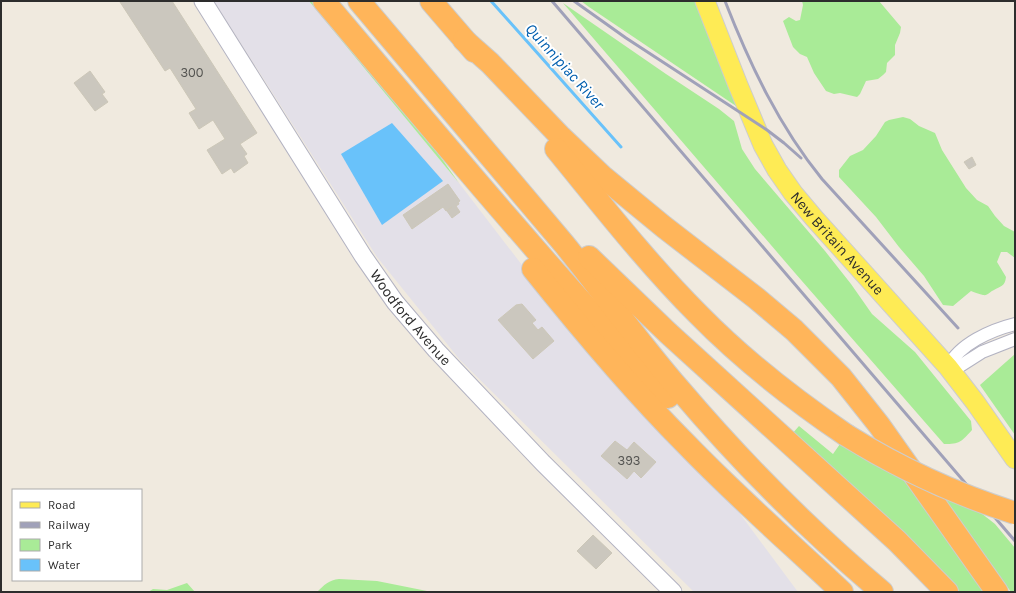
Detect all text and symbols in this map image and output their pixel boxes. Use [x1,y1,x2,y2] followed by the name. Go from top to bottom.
[521,19,609,113] water label: Quinnipiac River
[180,65,204,80] house number: 300
[787,188,888,299] street label: New Britain Avenue
[366,266,455,369] street label: Woodford Avenue
[618,453,640,468] house number: 393
[12,489,142,581] legend
[48,498,76,512] text: Road
[48,518,90,532] text: Railway
[48,538,73,552] text: Park
[48,558,81,572] text: Water

